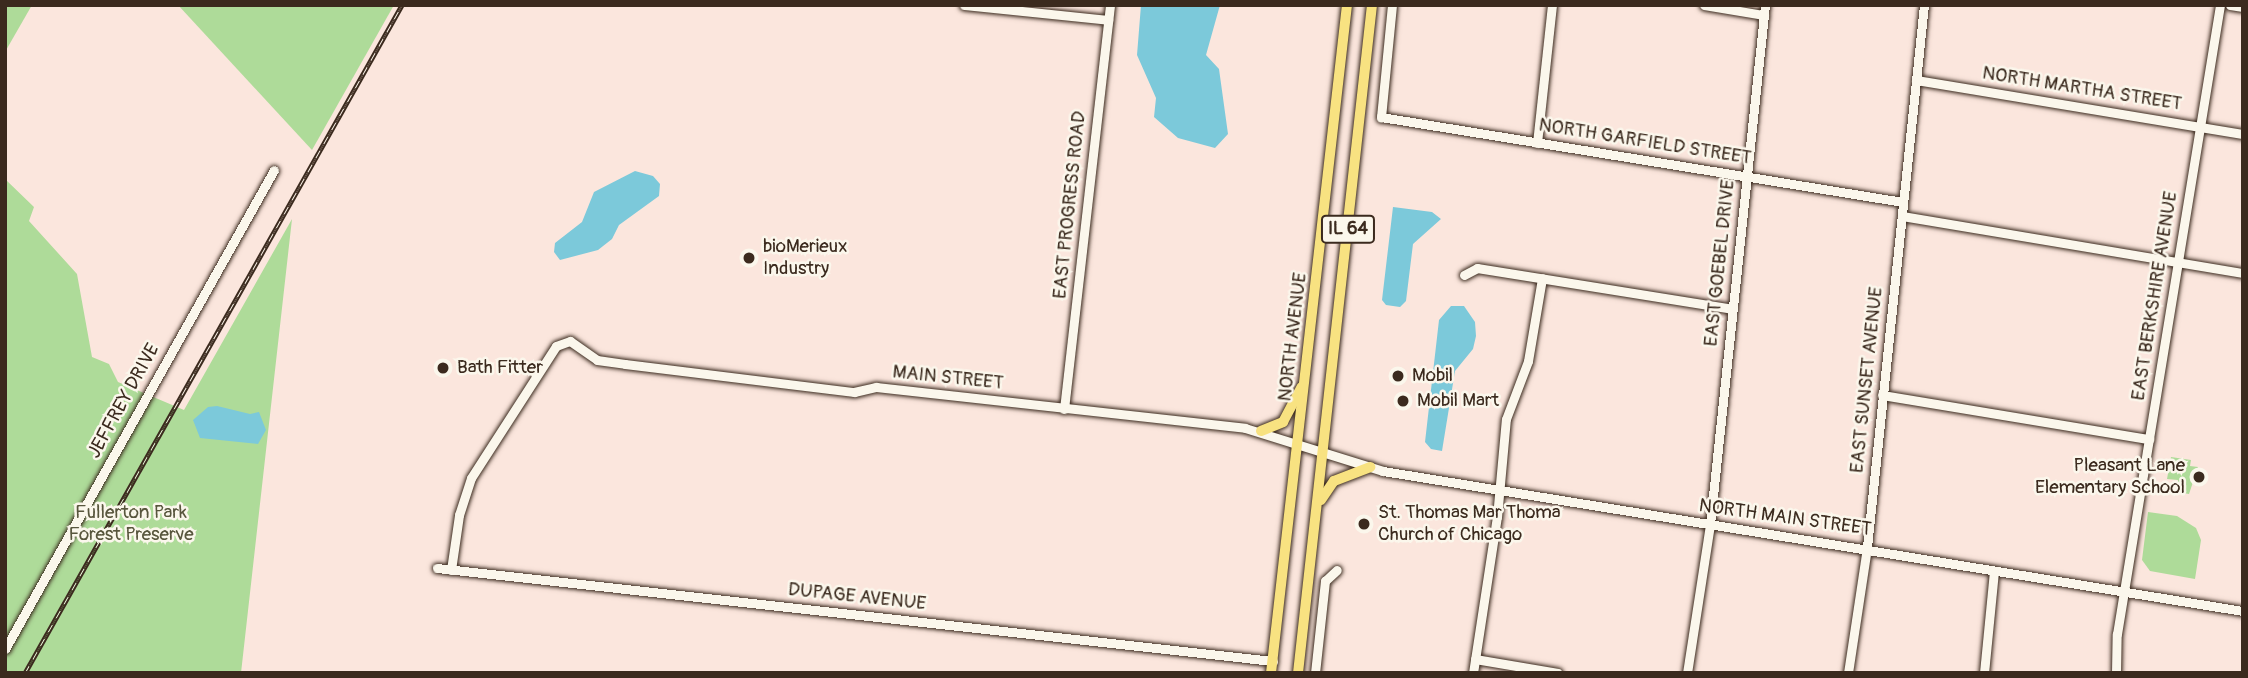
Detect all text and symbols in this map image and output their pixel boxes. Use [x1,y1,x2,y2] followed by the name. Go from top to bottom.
[1981,62,2183,116] street label: NORTH MARTHA STREET
[1049,110,1091,300] street label: EAST PROGRESS ROAD
[1537,114,1753,170] street label: NORTH GARFIELD STREET
[1700,179,1740,347] street label: EAST GOEBEL DRIVE
[2127,190,2183,402] street label: EAST BERKSHIRE AVENUE
[1320,214,1376,244] road number: IL 64
[763,236,848,280] place label: bioMerieux Industry
[741,250,757,266] marker: bioMerieux Industry
[1274,271,1312,403] street label: NORTH AVENUE
[1846,286,1888,474] street label: EAST SUNSET AVENUE
[83,340,165,462] street label: JEFFREY DRIVE
[457,357,543,379] place label: Bath Fitter
[435,360,451,376] marker: Bath Fitter
[891,361,1005,395] street label: MAIN STREET
[1412,365,1453,387] place label: Mobil
[1390,368,1406,384] marker: Mobil
[1417,390,1499,412] place label: Mobil Mart
[1395,393,1411,409] marker: Mobil Mart
[2035,455,2185,499] place label: Pleasant Lane Elementary School
[2191,469,2207,485] marker: Pleasant Lane Elementary School
[1697,495,1873,541] street label: NORTH MAIN STREET
[68,502,194,546] park label: Fullerton Park Forest Preserve
[1378,502,1561,546] place label: St. Thomas Mar Thoma Church of Chicago
[1356,516,1372,532] marker: St. Thomas Mar Thoma Church of Chicago
[787,578,927,616] street label: DUPAGE AVENUE

